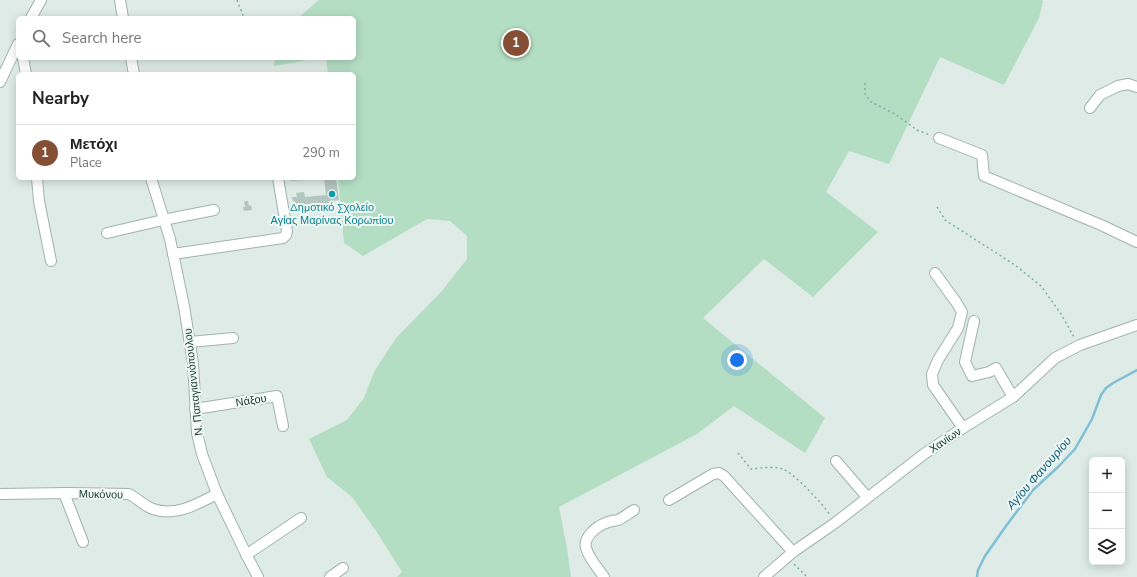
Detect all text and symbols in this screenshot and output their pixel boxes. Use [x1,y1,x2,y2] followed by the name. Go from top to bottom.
[16,16,356,60] search box
[30,27,52,49] icon: search
[62,28,142,48] text: Search here
[503,28,529,58] pin: 1
[32,87,89,110] text: Nearby
[70,134,118,154] text: Μετόχι
[41,144,49,162] text: 1
[302,144,340,162] text: 290 m
[70,154,102,172] text: Place
[327,189,337,199] marker: Δημοτικό Σχολείο Αγίας Μαρίνας Κορωπίου
[271,200,393,228] place label: Δημοτικό Σχολείο Αγίας Μαρίνας Κορωπίου
[180,328,207,436] street label: Ν. Παπαγιαννόπουλου
[727,350,747,370] your location
[235,391,268,410] street label: Νάξου
[926,424,965,457] street label: Χανίων
[1002,433,1075,514] water label: Αγίου Φανουρίου
[1089,457,1125,565] map controls
[1089,457,1125,493] button: +
[79,487,123,502] street label: Μυκόνου
[1089,493,1125,529] button: −
[1089,529,1125,565] button: layers

